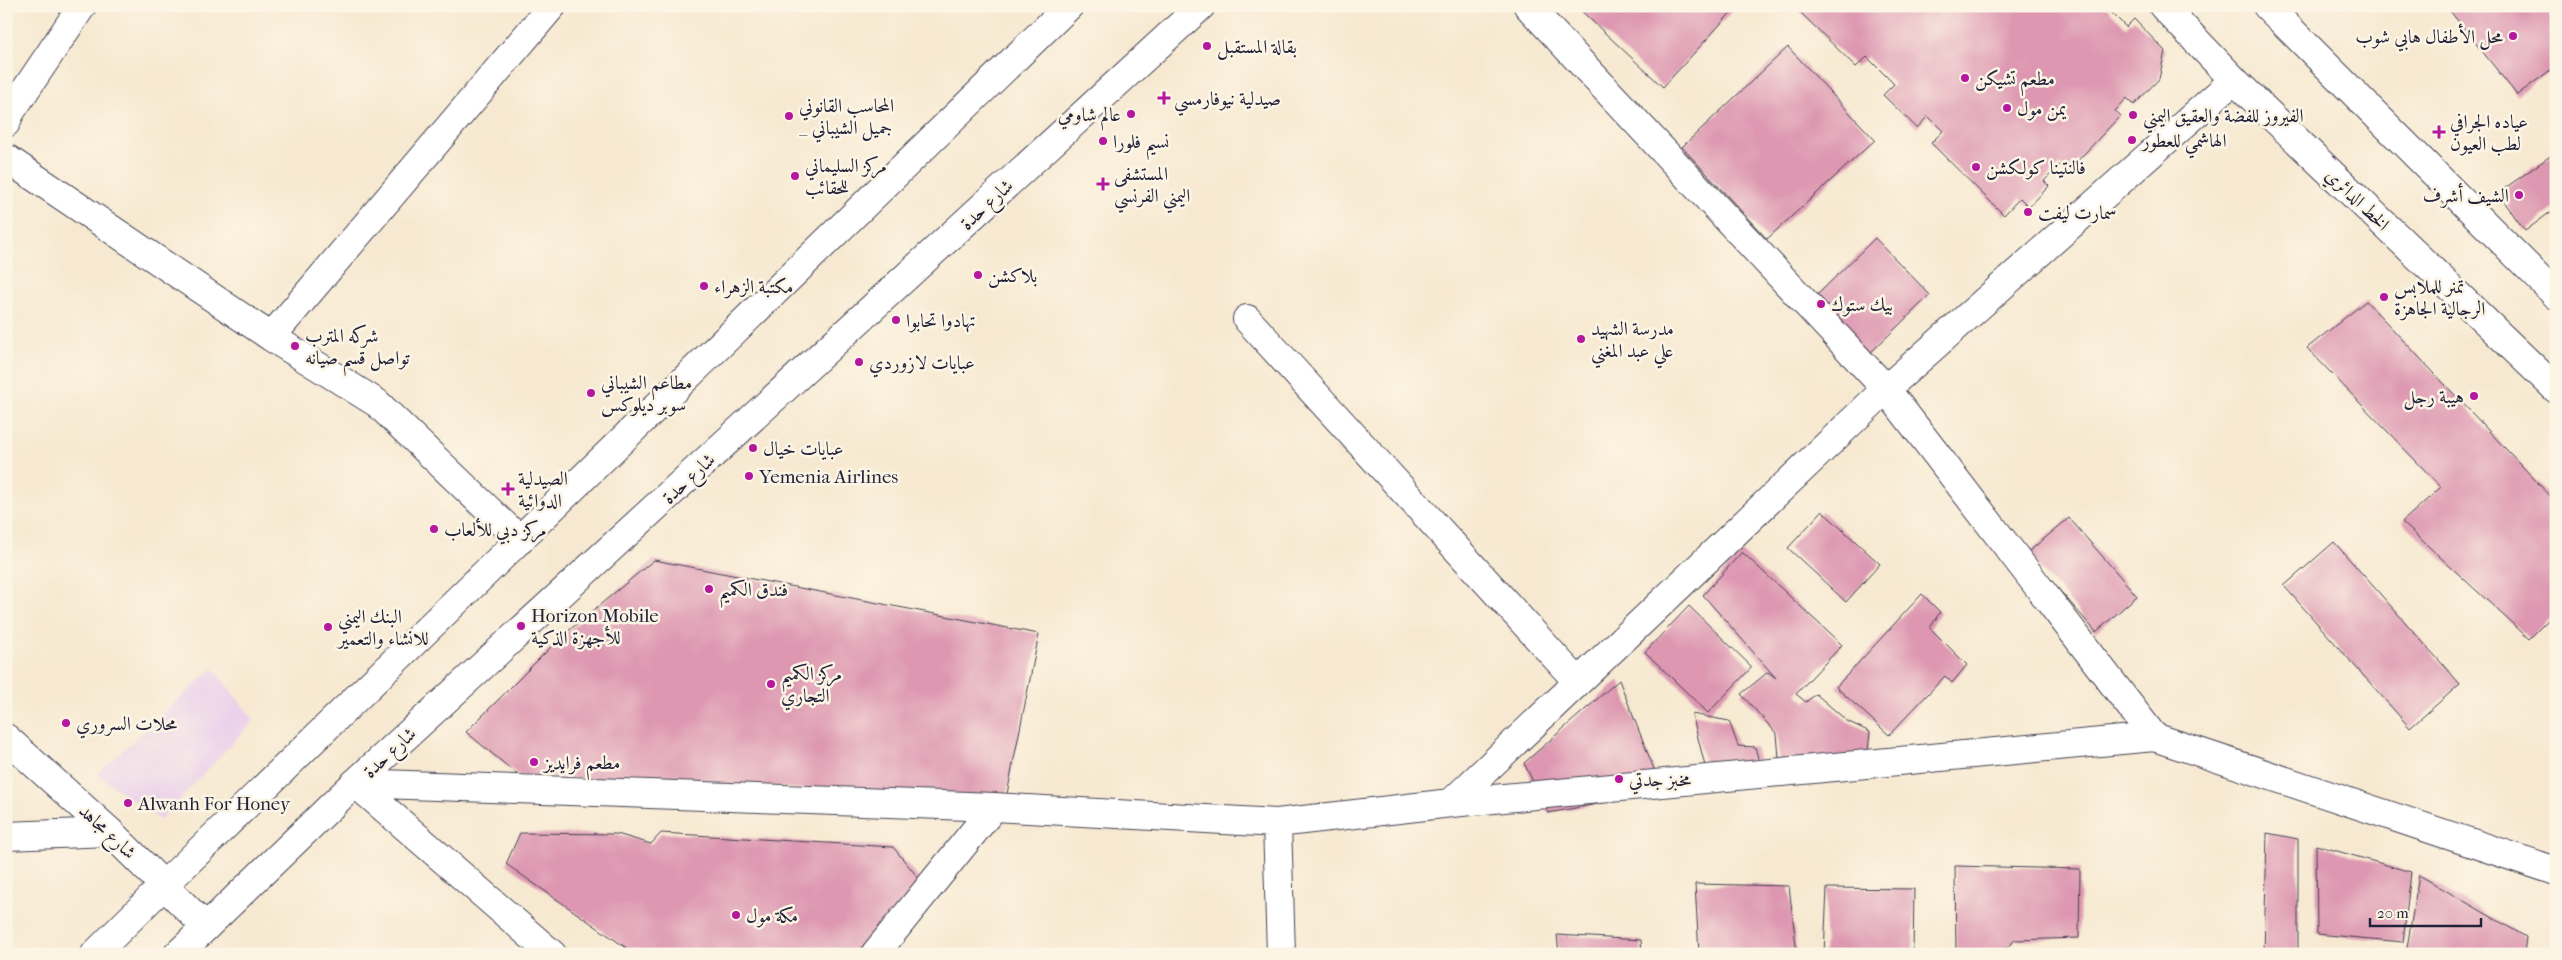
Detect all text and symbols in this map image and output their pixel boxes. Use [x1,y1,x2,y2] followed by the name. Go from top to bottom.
[2355,23,2503,52] place label: محل الأطفال هابي شوب
[2507,30,2519,42] marker: محل الأطفال هابي شوب
[1217,36,1297,60] place label: بقالة المستقبل
[1201,40,1213,52] marker: بقالة المستقبل
[1975,68,2055,97] place label: مطعم تشيكن
[1959,72,1971,84] marker: مطعم تشيكن
[1174,88,1281,116] place label: صيدلية نيوفارمسي
[1158,92,1170,104] marker: صيدلية نيوفارمسي
[799,95,894,143] place label: المحاسب القانوني _ جميل الشيباني
[2017,98,2066,122] place label: يمن مول
[2001,102,2013,114] marker: يمن مول
[1058,104,1121,131] place label: عالم شاومي
[2143,105,2304,134] place label: الفيروز للفضة والعقيق اليمني
[1125,108,1137,120] marker: عالم شاومي
[2127,109,2139,121] marker: الفيروز للفضة والعقيق اليمني
[783,110,795,122] marker: المحاسب القانوني _ جميل الشيباني
[2450,111,2528,156] place label: عياده الجرافي لطب العيون
[2432,125,2446,139] marker: عياده الجرافي لطب العيون
[2140,130,2227,159] place label: الهاشمي للعطور
[1113,131,1169,161] place label: نسيم فلورا
[2126,134,2138,146] marker: الهاشمي للعطور
[1097,135,1109,147] marker: نسيم فلورا
[805,155,887,200] place label: مركز السليماني للحقائب
[1986,157,2086,181] place label: فالنتينا كولكشن
[1970,161,1982,173] marker: فالنتينا كولكشن
[1114,163,1190,214] place label: المستشفى اليمني الفرنسي
[2318,164,2394,238] street label: الخط الدائري
[789,170,801,182] marker: مركز السليماني للحقائب
[956,175,1021,238] street label: شارع حدة
[1096,177,1110,191] marker: المستشفى اليمني الفرنسي
[2423,183,2509,208] place label: الشيف أشرف
[2513,189,2525,201] marker: الشيف أشرف
[2038,202,2117,224] place label: سمارت ليفت
[2022,206,2034,218] marker: سمارت ليفت
[988,265,1037,289] place label: بلاكشن
[972,269,984,281] marker: بلاكشن
[714,276,793,299] place label: مكتبة الزهراء
[2394,276,2485,321] place label: تمنر للملابس الرجالية الجاهزة
[698,280,710,292] marker: مكتبة الزهراء
[2378,291,2390,303] marker: تمنر للملابس الرجالية الجاهزة
[1831,294,1893,317] place label: بيك ستوك
[1815,298,1827,310] marker: بيك ستوك
[906,310,976,333] place label: تهادوا تحابوا
[890,314,902,326] marker: تهادوا تحابوا
[1591,318,1674,369] place label: مدرسة الشهيد علي عبد المغني
[305,324,410,377] place label: شركه المترب تواصل قسم صيانه
[1575,333,1587,345] marker: مدرسة الشهيد علي عبد المغني
[289,340,301,352] marker: شركه المترب تواصل قسم صيانه
[869,352,975,378] place label: عبايات لازوردي
[853,356,865,368] marker: عبايات لازوردي
[601,372,692,417] place label: مطاعم الشيباني سوبر ديلوكس
[2404,386,2464,410] place label: هيبة رجل
[585,387,597,399] marker: مطاعم الشيباني سوبر ديلوكس
[2468,390,2480,402] marker: هيبة رجل
[763,438,844,461] place label: عبايات خيال
[747,442,759,454] marker: عبايات خيال
[658,449,723,512] street label: شارع حدة
[758,466,898,488] place label: Yemenia Airlines
[518,468,568,512] place label: الصيدلية الدوائية
[743,470,755,482] marker: Yemenia Airlines
[502,483,514,495] marker: الصيدلية الدوائية
[444,518,547,545] place label: مركز دبي للألعاب
[428,523,440,535] marker: مركز دبي للألعاب
[719,579,788,609] place label: فندق الكميم
[703,583,715,595] marker: فندق الكميم
[531,605,659,650] place label: Horizon Mobile للأجهزة الذكية
[336,606,429,650] place label: البنك اليمني للانشاء والتعمير
[515,620,527,632] marker: Horizon Mobile للأجهزة الذكية
[322,621,334,633] marker: البنك اليمني للانشاء والتعمير
[781,663,842,711] place label: مركز الكميم التجاري
[765,678,777,690] marker: مركز الكميم التجاري
[76,713,178,739] place label: محلات السروري
[60,717,72,729] marker: محلات السروري
[359,723,424,786] street label: شارع حدة
[542,752,620,781] place label: مطعم فرايديز
[528,756,540,768] marker: مطعم فرايديز
[1629,769,1692,795] place label: مخبز جدتي
[1613,773,1625,785] marker: مخبز جدتي
[137,793,291,815] place label: Alwanh For Honey
[122,797,134,809] marker: Alwanh For Honey
[71,800,141,867] street label: شارع مجاهد
[2370,895,2481,927] scale bar
[2377,904,2409,922] text: 20 m
[746,905,798,928] place label: مكة مول
[730,909,742,921] marker: مكة مول

